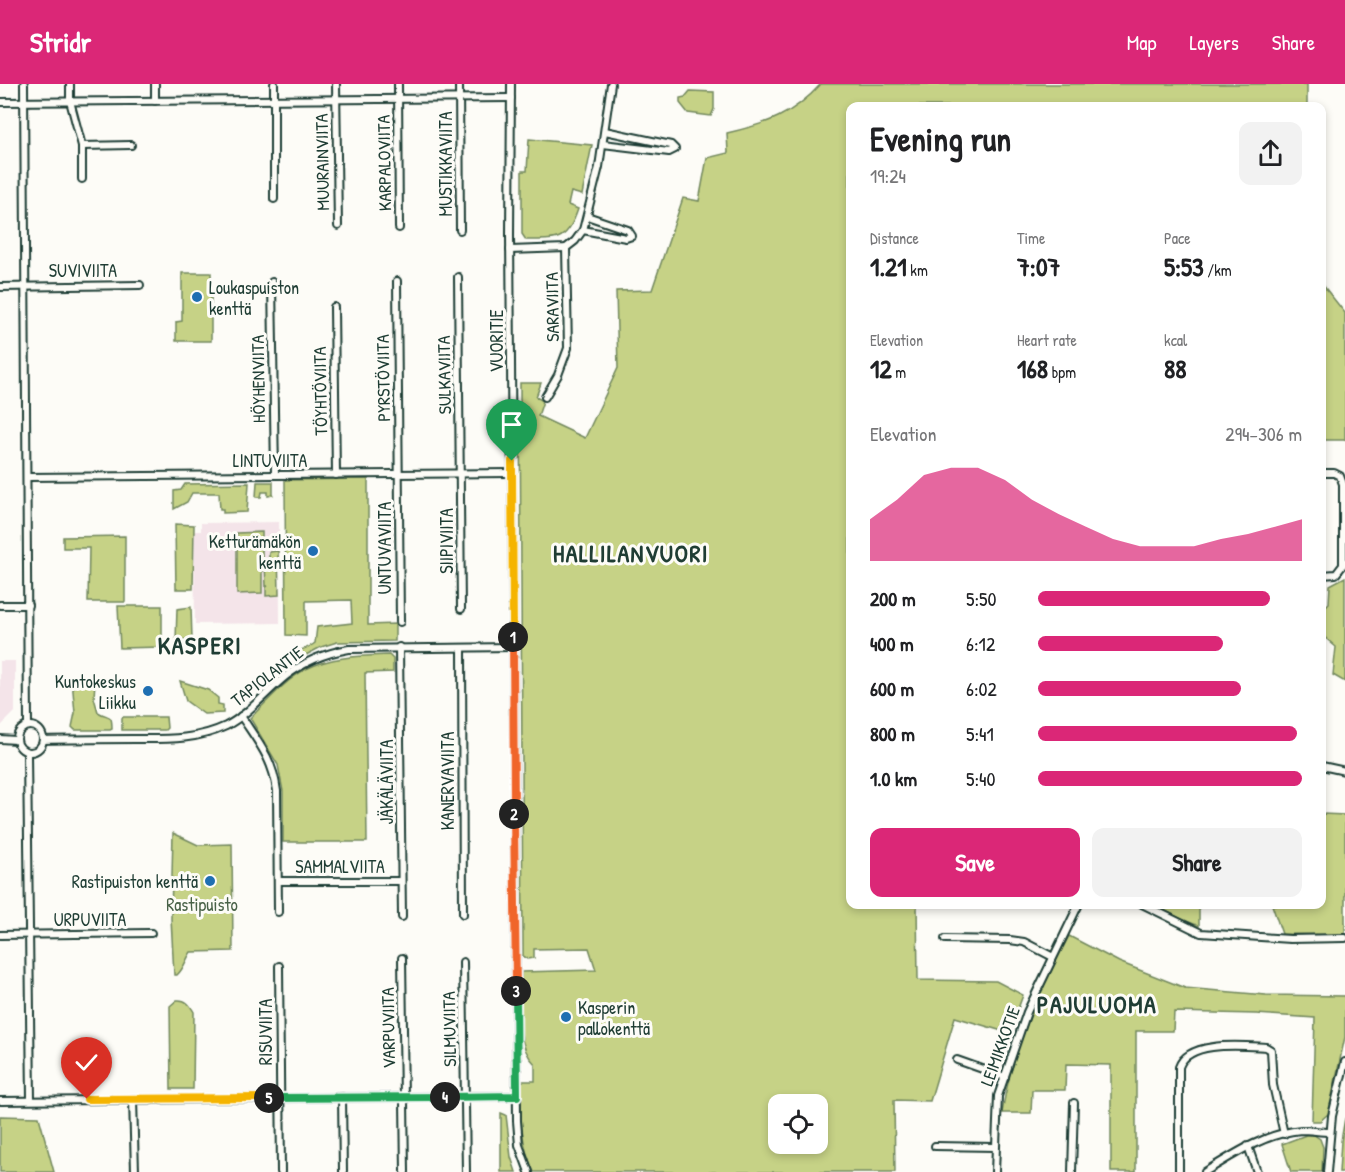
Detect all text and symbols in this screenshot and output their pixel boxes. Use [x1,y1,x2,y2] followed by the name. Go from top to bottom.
[30,23,91,61] text: Stridr
[1127,28,1156,57] text: Map
[1189,28,1239,57] text: Layers
[1272,28,1315,57] text: Share
[433,111,458,216] street label: MUSTIKKAVIITA
[309,113,335,211] street label: MUURAINVIITA
[371,114,397,211] street label: KARPALOVIITA
[870,117,1011,161] text: Evening run
[1239,122,1302,185] button: share
[870,162,906,189] text: 19:24
[870,227,919,249] text: Distance
[1017,227,1045,249] text: Time
[1164,227,1191,249] text: Pace
[870,249,907,284] text: 1.21
[1017,249,1060,284] text: 7:07
[1164,249,1204,284] text: 5:53
[49,258,117,283] street label: SUVIVIITA
[907,259,928,281] text: km
[1204,259,1232,281] text: /km
[539,272,565,342] street label: SARAVIITA
[209,275,299,321] place label: Loukaspuiston kenttä
[190,290,204,304] marker: Loukaspuiston kenttä
[484,309,509,373] street label: VUORITIE
[870,329,923,351] text: Elevation
[1017,329,1077,351] text: Heart rate
[1164,329,1187,351] text: kcal
[370,334,396,422] street label: PYRSTÖVIITA
[245,335,271,423] street label: HÖYHENVIITA
[431,335,457,415] street label: SULKAVIITA
[307,346,333,436] street label: TÖYHTÖVIITA
[870,351,892,386] text: 12
[1017,351,1048,386] text: 168
[1164,351,1187,386] text: 88
[892,361,906,383] text: m
[1048,361,1076,383] text: bpm
[486,399,537,461] pin
[495,408,528,441] icon: arrive
[870,420,936,447] text: Elevation
[1225,420,1302,447] text: 294–306 m
[233,448,308,473] street label: LINTUVIITA
[372,502,397,594] street label: UNTUVAVIITA
[434,508,459,574] street label: SIIPIVIITA
[209,529,301,575] place label: Ketturämäkön kenttä
[553,537,709,569] district label: HALLILANVUORI
[306,544,320,558] marker: Ketturämäkön kenttä
[870,585,915,612] text: 200 m
[966,585,997,612] text: 5:50
[498,622,528,652] pin: 1
[510,626,516,648] text: 1
[158,629,242,661] district label: KASPERI
[870,630,914,657] text: 400 m
[966,630,995,657] text: 6:12
[226,640,309,712] street label: TAPIOLANTIE
[55,669,136,715] place label: Kuntokeskus Liikku
[870,675,914,702] text: 600 m
[966,675,997,702] text: 6:02
[141,684,155,698] marker: Kuntokeskus Liikku
[870,720,915,747] text: 800 m
[966,720,994,747] text: 5:41
[435,731,460,830] street label: KANERVAVIITA
[374,739,399,824] street label: JÄKÄLÄVIITA
[870,765,917,792] text: 1.0 km
[966,765,996,792] text: 5:40
[499,799,529,829] pin: 2
[510,803,518,825] text: 2
[870,828,1080,897] button: Save
[1092,828,1302,897] button: Share
[295,854,385,879] street label: SAMMALVIITA
[72,869,198,894] place label: Rastipuiston kenttä
[203,874,217,888] marker: Rastipuiston kenttä
[166,892,238,917] park label: Rastipuisto
[54,907,126,932] street label: URPUVIITA
[501,976,531,1006] pin: 3
[512,980,520,1002] text: 3
[375,987,401,1069] street label: VARPUVIITA
[1037,988,1157,1020] district label: PAJULUOMA
[436,991,462,1067] street label: SILMUVIITA
[578,995,650,1041] place label: Kasperin pallokenttä
[253,999,278,1065] street label: RISUVIITA
[974,1003,1026,1089] street label: LEIMIKKOTIE
[559,1010,573,1024] marker: Kasperin pallokenttä
[61,1037,112,1099] pin
[70,1046,103,1079] icon: check
[430,1082,460,1112] pin: 4
[254,1083,284,1113] pin: 5
[442,1086,448,1108] text: 4
[266,1087,272,1109] text: 5
[768,1094,828,1154] map controls
[768,1094,828,1154] button: locate

